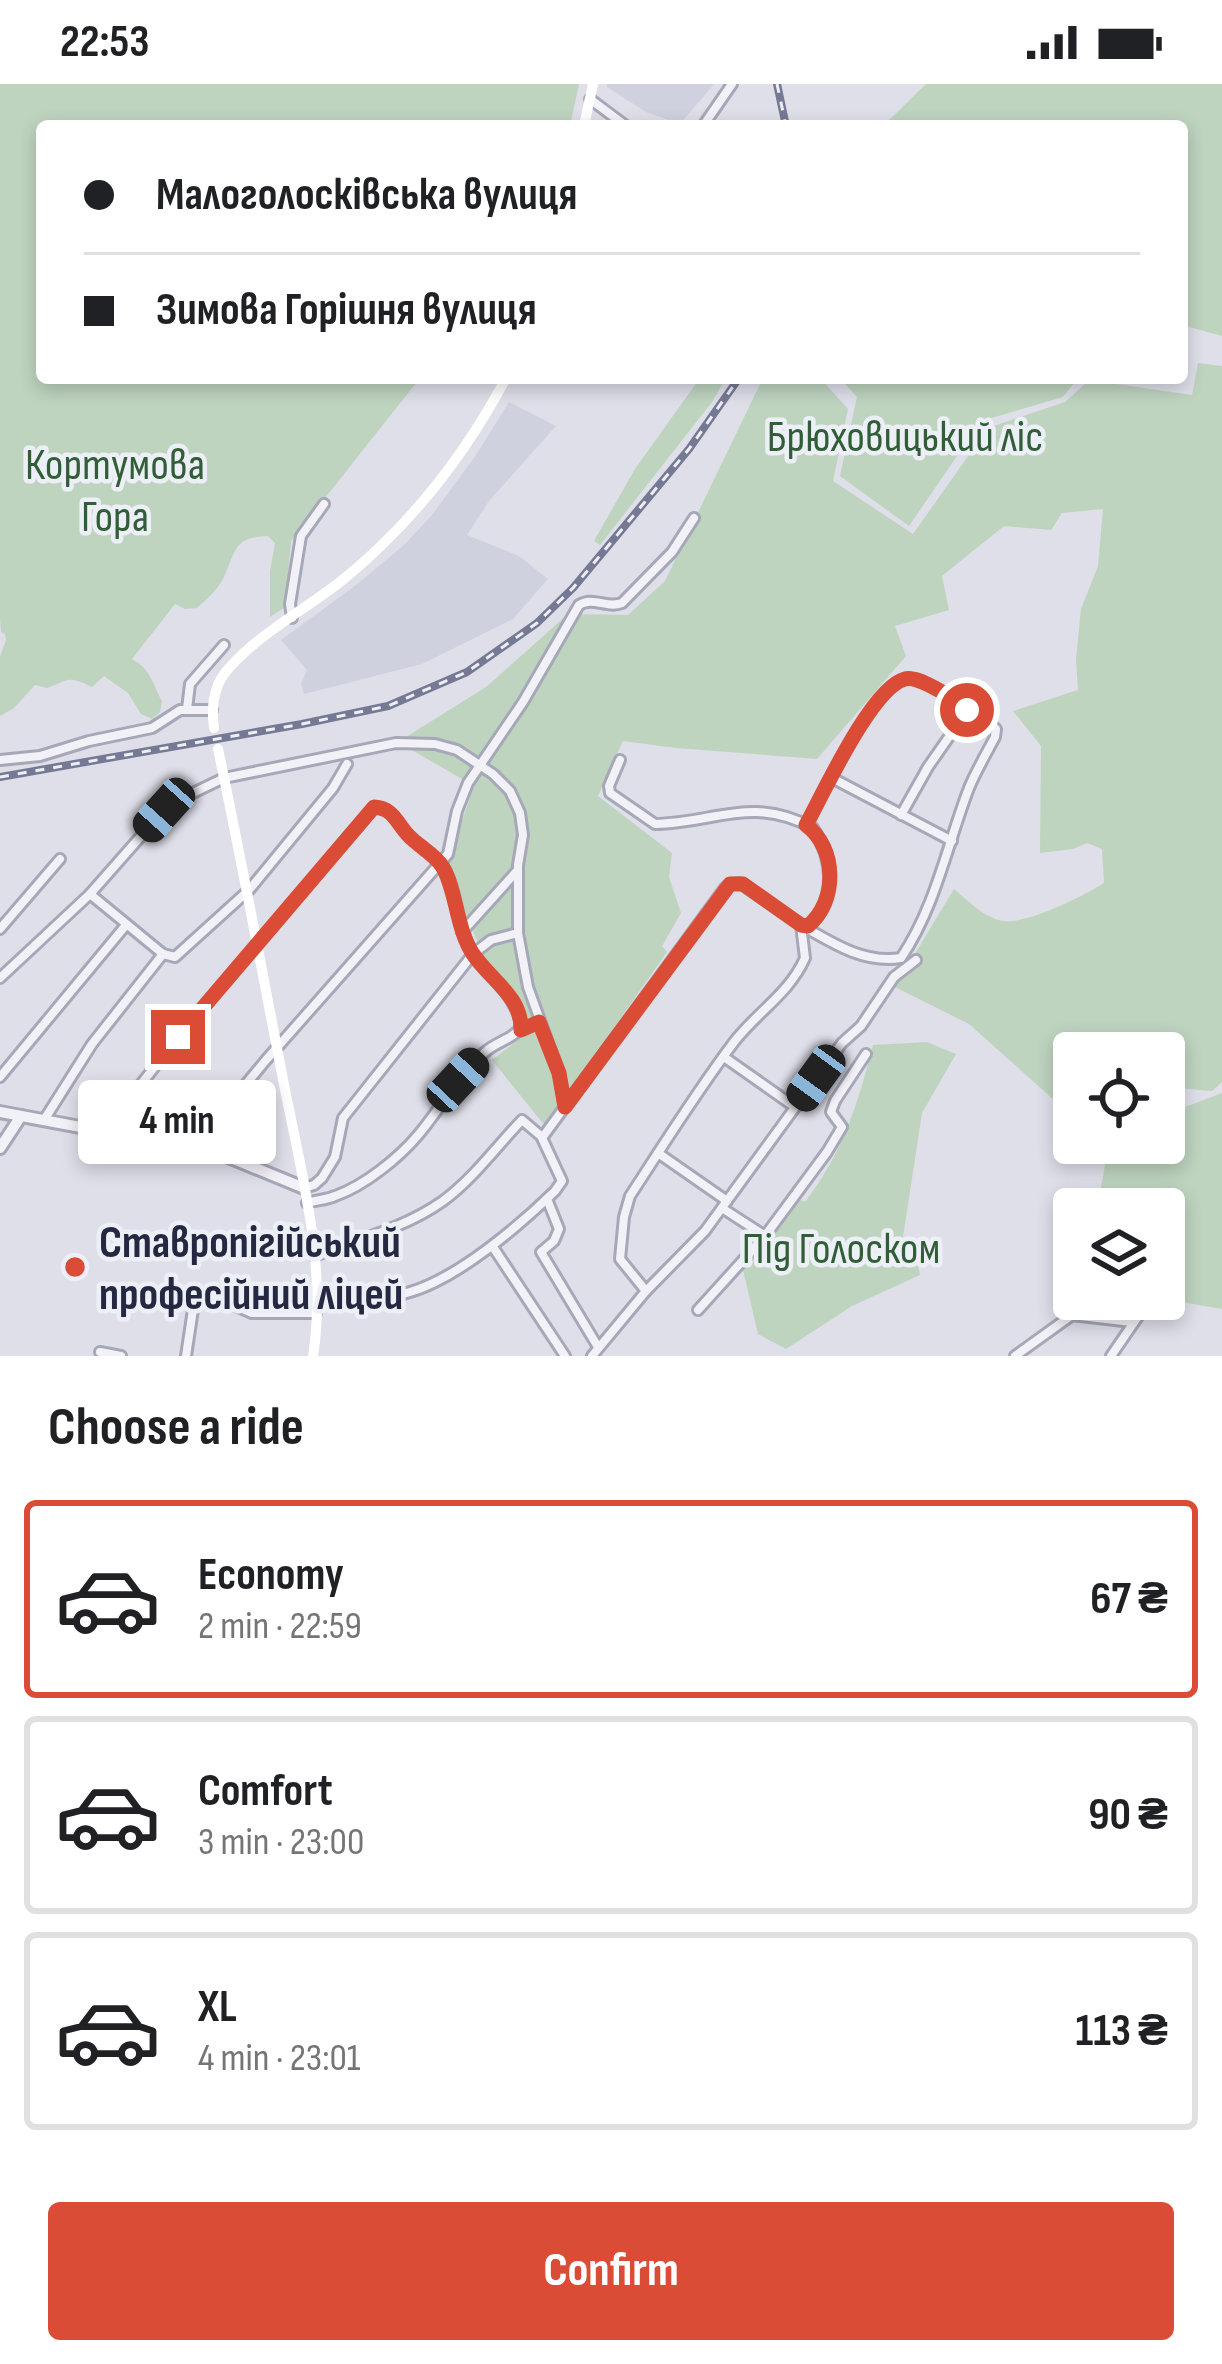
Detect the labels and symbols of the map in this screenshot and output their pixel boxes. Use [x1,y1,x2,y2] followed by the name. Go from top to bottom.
[767,410,1043,465] park label: Брюховицький ліс
[25,438,205,545] park label: Кортумова Гора
[940,683,994,737] route start
[127,771,201,849] car
[151,1010,205,1064] route end
[780,1038,852,1118] car
[420,1041,496,1119] car
[79,1079,277,1163] callout: 4 min
[99,1216,403,1323] place label: Ставропігійський професійний ліцей
[742,1222,940,1277] park label: Під Голоском
[62,1254,88,1280] marker: Ставропігійський професійний ліцей

